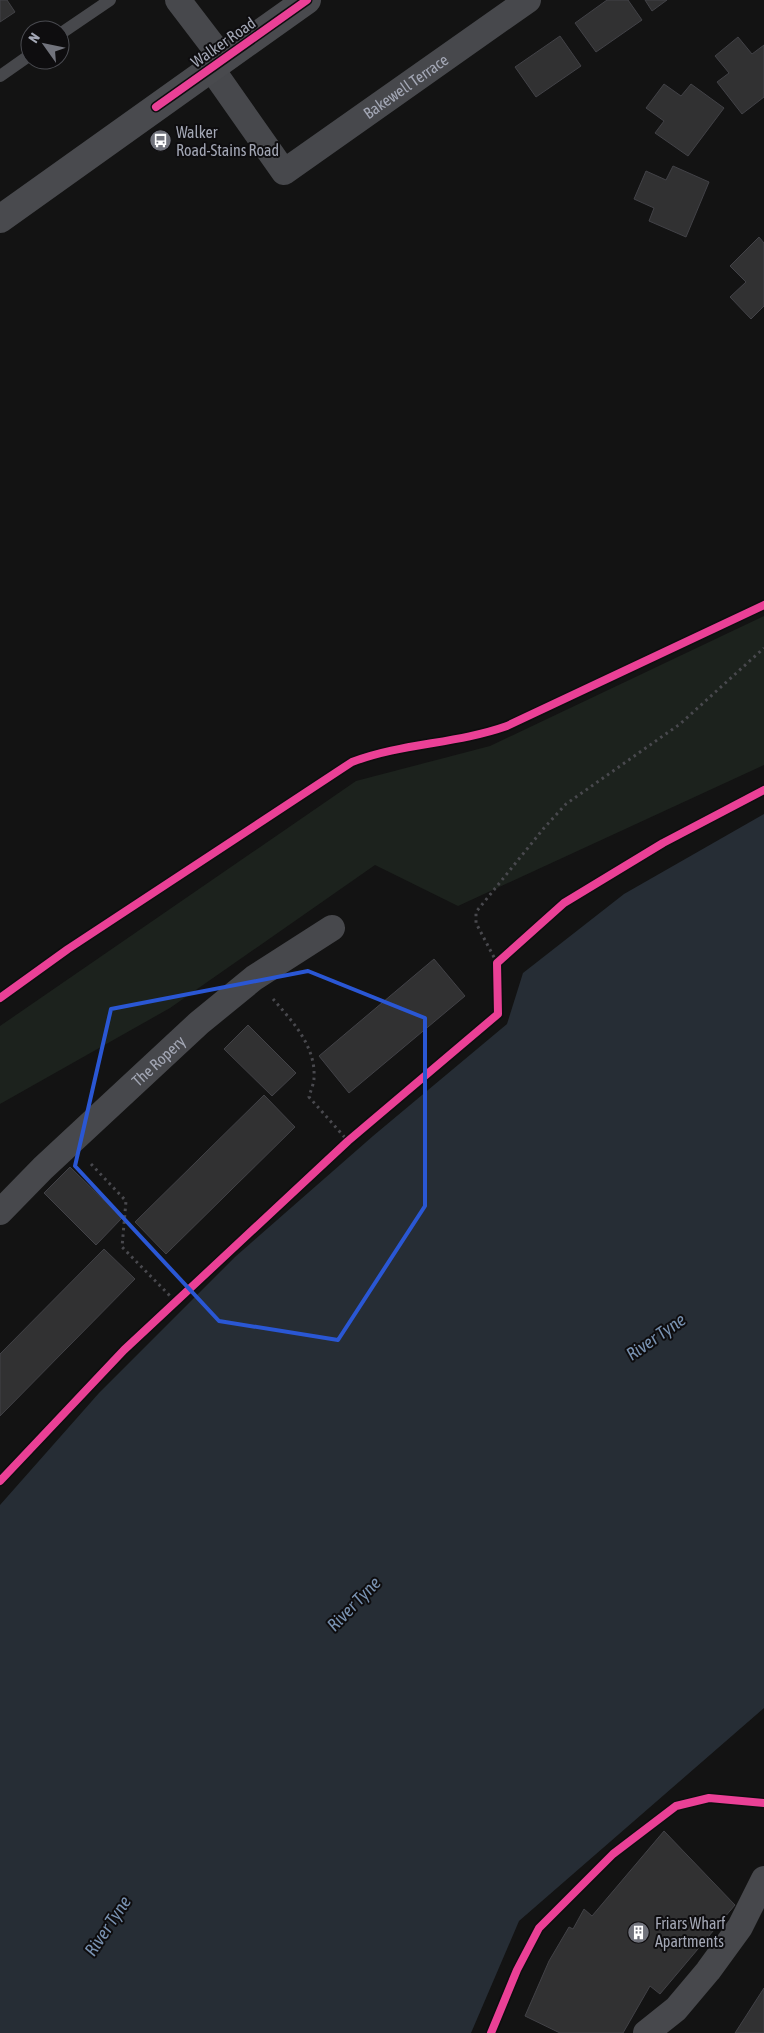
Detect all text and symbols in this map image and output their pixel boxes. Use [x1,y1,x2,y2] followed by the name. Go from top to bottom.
[187,13,259,71] street label: Walker Road
[20,20,70,70] north arrow
[25,30,43,46] text: N
[360,50,452,122] street label: Bakewell Terrace
[176,123,279,159] place label: Walker Road-Stains Road
[148,129,172,153] bus stop icon: Walker Road-Stains Road
[128,1032,190,1090] street label: The Ropery
[622,1309,690,1365] water label: River Tyne
[323,1572,385,1635] water label: River Tyne
[80,1892,135,1960] water label: River Tyne
[655,1914,726,1951] place label: Friars Wharf Apartments
[627,1920,651,1944] building icon: Friars Wharf Apartments

